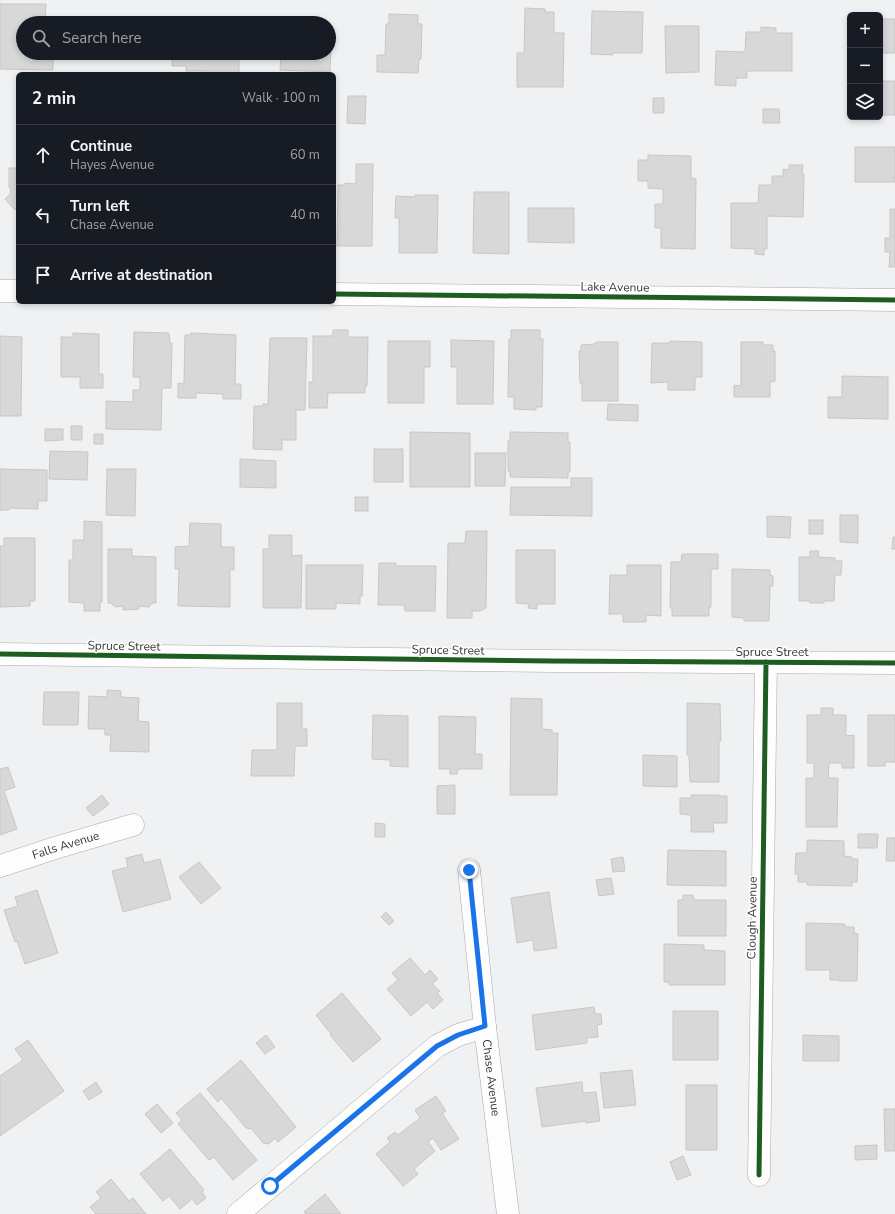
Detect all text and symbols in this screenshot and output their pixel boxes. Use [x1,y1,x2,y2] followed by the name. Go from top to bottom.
[847,12,883,120] map controls
[847,12,883,48] button: +
[16,16,336,60] search box
[30,27,52,49] icon: search
[62,28,142,48] text: Search here
[847,48,883,84] button: −
[847,84,883,120] button: layers
[32,87,76,110] text: 2 min
[242,89,320,107] text: Walk · 100 m
[70,136,132,156] text: Continue
[32,144,54,166] icon: ahead
[290,146,320,164] text: 60 m
[70,156,154,174] text: Hayes Avenue
[70,196,129,216] text: Turn left
[32,204,54,226] icon: left
[290,206,320,224] text: 40 m
[70,216,154,234] text: Chase Avenue
[32,264,54,286] icon: arrive
[70,265,213,285] text: Arrive at destination
[580,278,650,296] street label: Lake Avenue
[87,637,161,655] street label: Spruce Street
[411,641,485,659] street label: Spruce Street
[735,644,809,660] street label: Spruce Street
[30,827,101,863] street label: Falls Avenue
[460,861,478,879] route end
[743,876,761,960] street label: Clough Avenue
[479,1038,504,1117] street label: Chase Avenue
[261,1177,279,1195] route start

